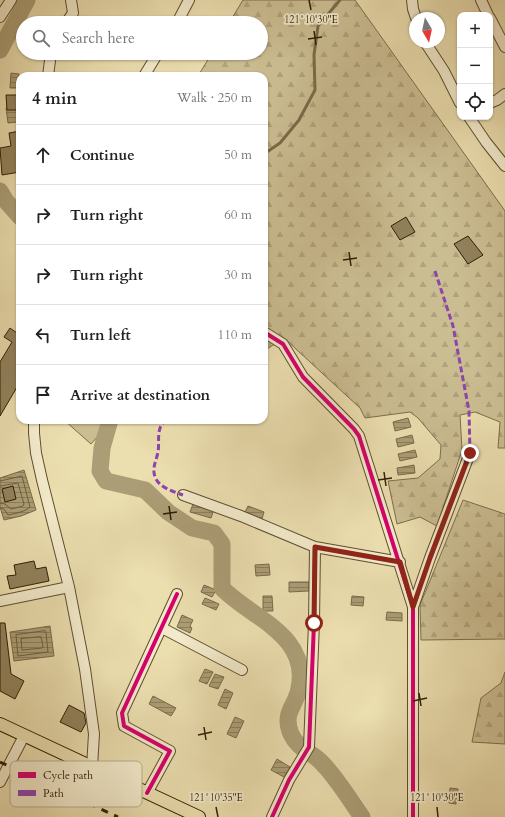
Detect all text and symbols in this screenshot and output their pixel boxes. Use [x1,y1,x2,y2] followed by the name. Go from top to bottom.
[409,12,445,48] north arrow
[457,12,493,120] map controls
[457,12,493,48] button: +
[284,13,338,27] text: 121°10'30"E
[16,16,268,60] search box
[30,27,52,49] icon: search
[62,28,135,48] text: Search here
[457,48,493,84] button: −
[457,84,493,120] button: locate
[32,87,77,110] text: 4 min
[177,89,252,107] text: Walk · 250 m
[32,144,54,166] icon: ahead
[70,145,135,165] text: Continue
[224,146,252,164] text: 50 m
[32,204,54,226] icon: right
[70,205,143,225] text: Turn right
[224,206,252,224] text: 60 m
[32,264,54,286] icon: right
[70,265,143,285] text: Turn right
[224,266,252,284] text: 30 m
[32,324,54,346] icon: left
[70,325,131,345] text: Turn left
[218,326,252,344] text: 110 m
[32,384,54,406] icon: arrive
[70,385,210,405] text: Arrive at destination
[461,444,479,462] route end
[305,614,323,632] route start
[10,761,142,807] legend
[43,768,93,783] text: Cycle path
[43,786,64,801] text: Path
[189,791,243,805] text: 121°10'35"E
[410,791,464,805] text: 121°10'30"E

